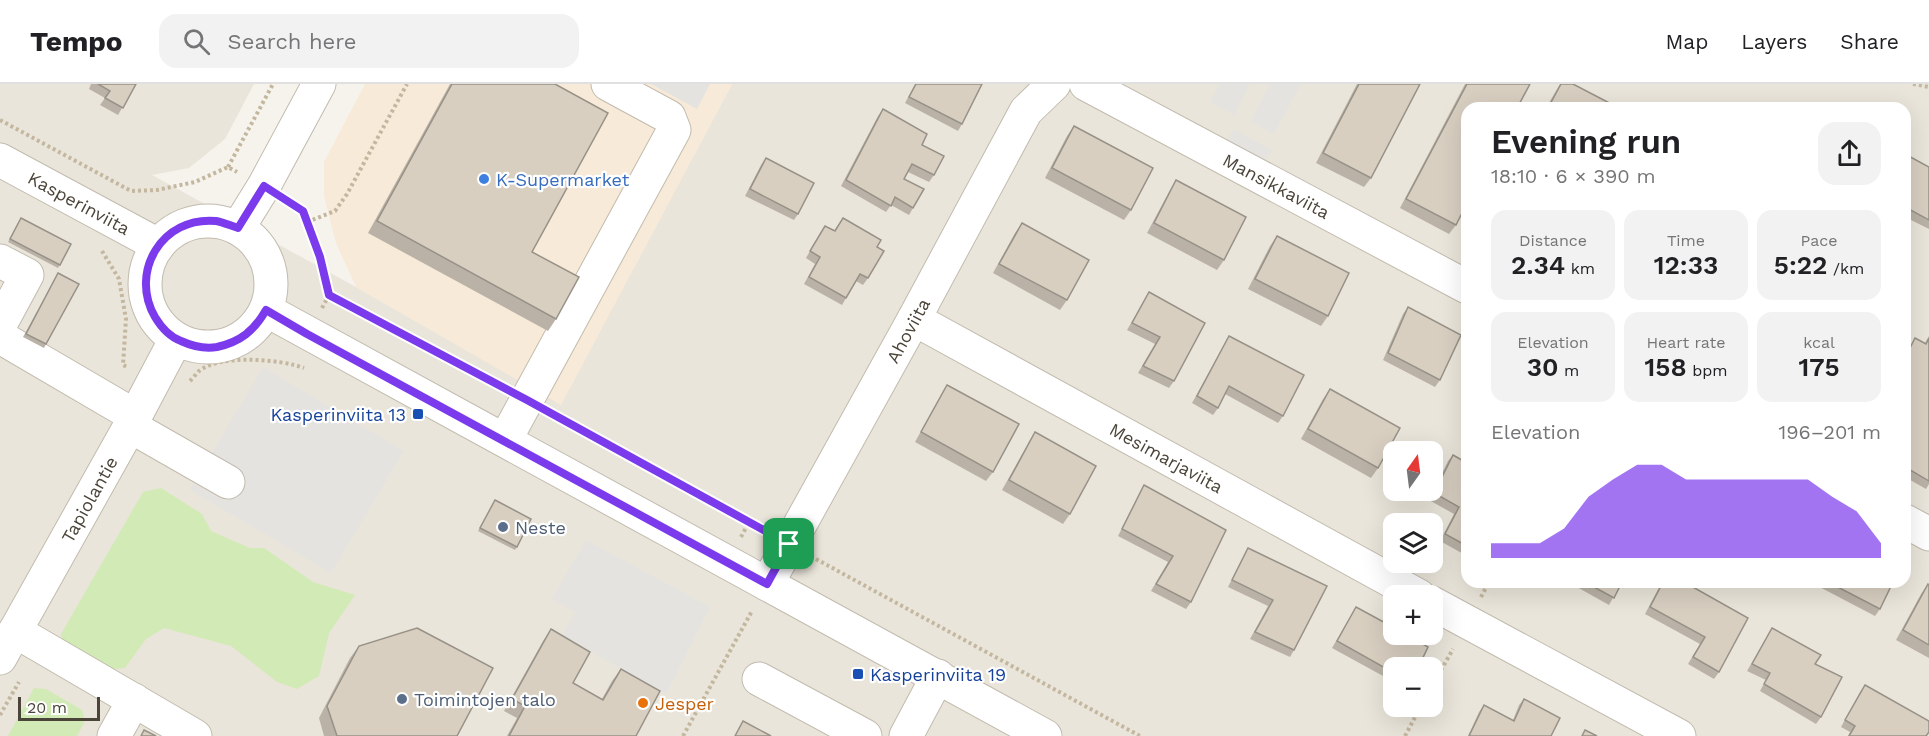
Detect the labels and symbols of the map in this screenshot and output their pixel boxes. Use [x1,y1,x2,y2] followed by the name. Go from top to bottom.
[1220,149,1334,223] street label: Mansikkaviita
[25,167,134,239] street label: Kasperinviita
[496,169,630,190] place label: K-Supermarket
[477,172,491,186] marker: K-Supermarket
[881,294,934,366] street label: Ahoviita
[271,404,406,425] place label: Kasperinviita 13
[411,407,425,421] marker: Kasperinviita 13
[1106,418,1227,497] street label: Mesimarjaviita
[1383,441,1443,501] north arrow
[56,452,122,546] street label: Tapiolantie
[515,517,566,538] place label: Neste
[763,518,814,569] pin
[496,520,510,534] marker: Neste
[870,664,1006,685] place label: Kasperinviita 19
[851,667,865,681] marker: Kasperinviita 19
[414,689,556,710] place label: Toimintojen talo
[395,692,409,706] marker: Toimintojen talo
[655,693,714,714] place label: Jesper
[18,694,100,722] scale bar
[636,696,650,710] marker: Jesper

